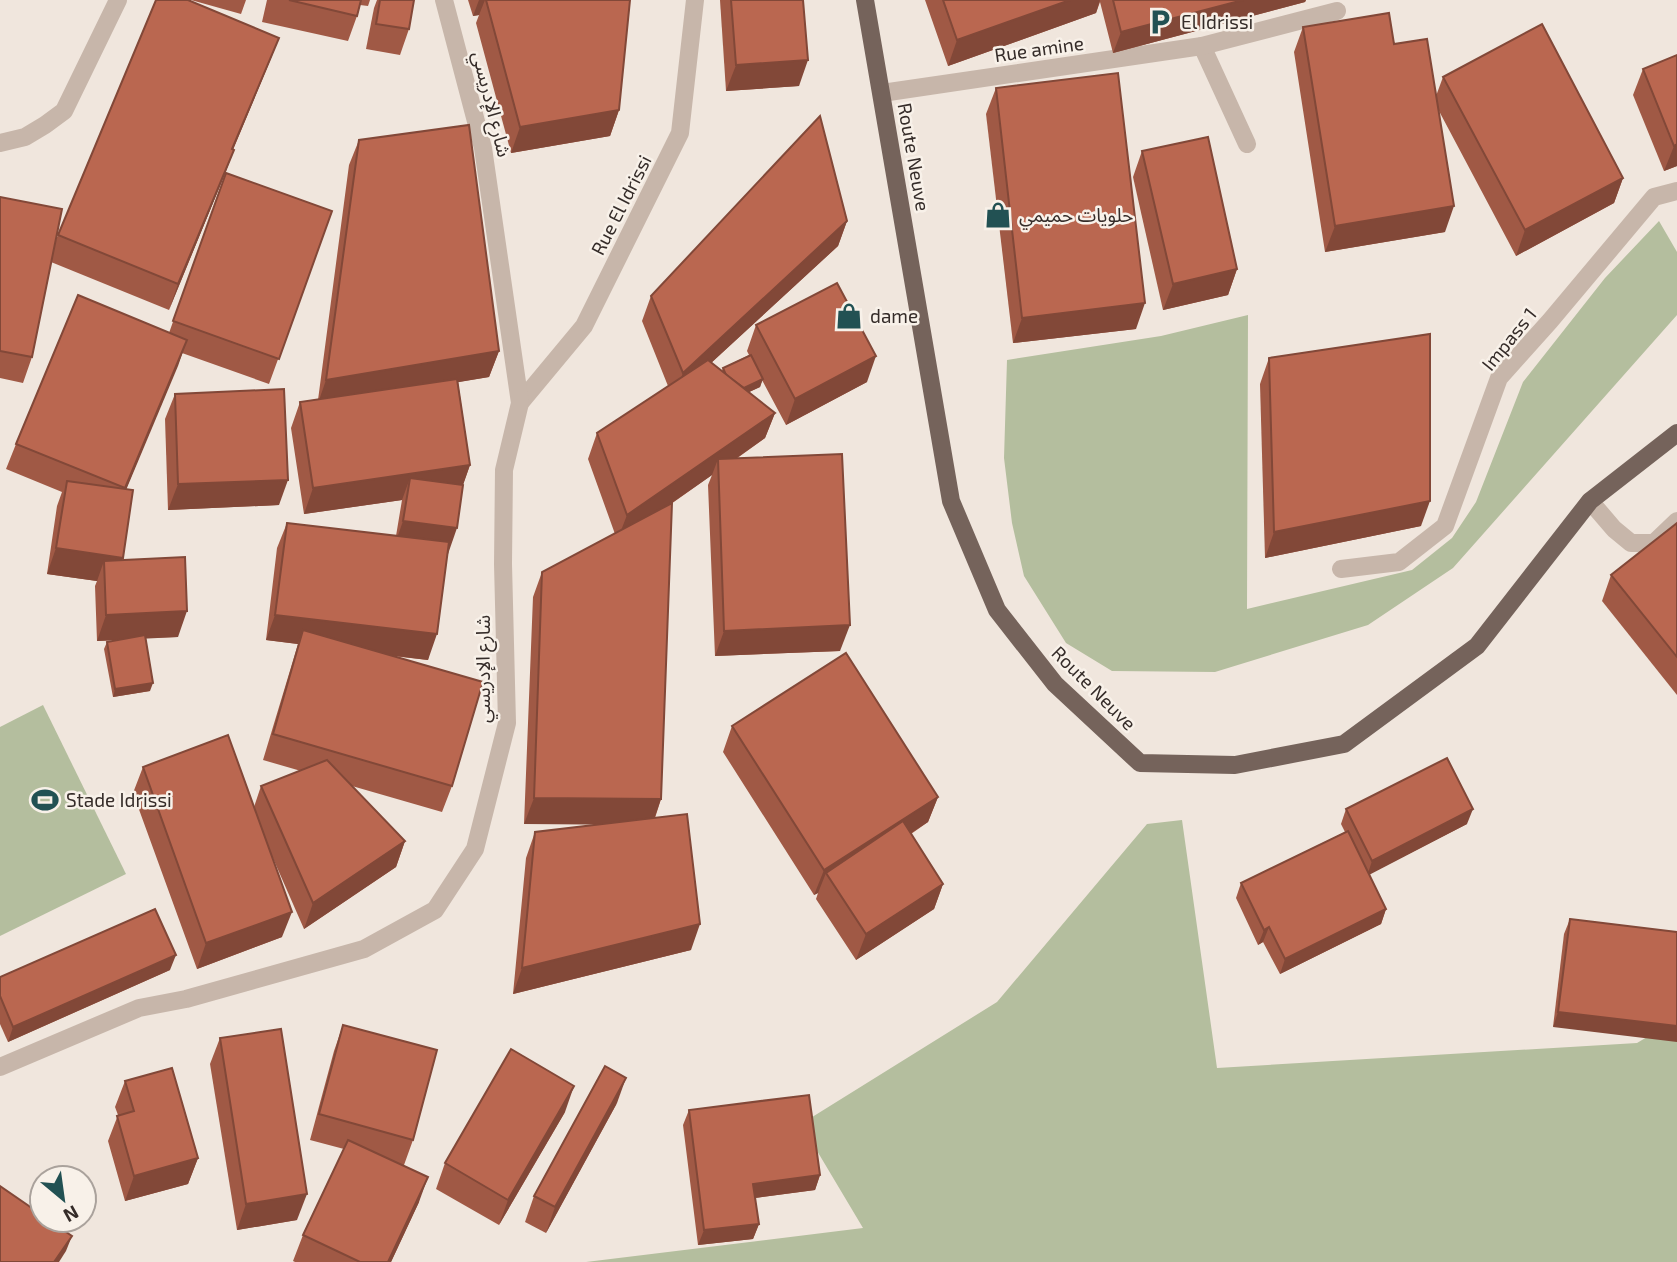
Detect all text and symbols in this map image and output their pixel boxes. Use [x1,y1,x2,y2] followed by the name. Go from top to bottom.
[1145,7,1175,37] parking icon: El Idrissi
[1181,10,1253,33] place label: El Idrissi
[993,31,1085,66] street label: Rue amine
[464,49,517,160] street label: شارع الإدريسي
[894,101,935,213] street label: Route Neuve
[586,151,656,259] street label: Rue El Idrissi
[983,200,1013,230] shop icon: حلويات حميمي
[1019,203,1133,230] place label: حلويات حميمي
[834,301,864,331] shop icon: dame
[1476,303,1541,375] street label: Impass 1
[870,304,918,327] place label: dame
[471,615,498,723] street label: شارع الإدريسي
[1047,641,1141,735] street label: Route Neuve
[30,785,60,815] sports icon: Stade Idrissi
[66,788,172,811] place label: Stade Idrissi
[28,1164,98,1234] north arrow
[60,1201,83,1228] text: N

